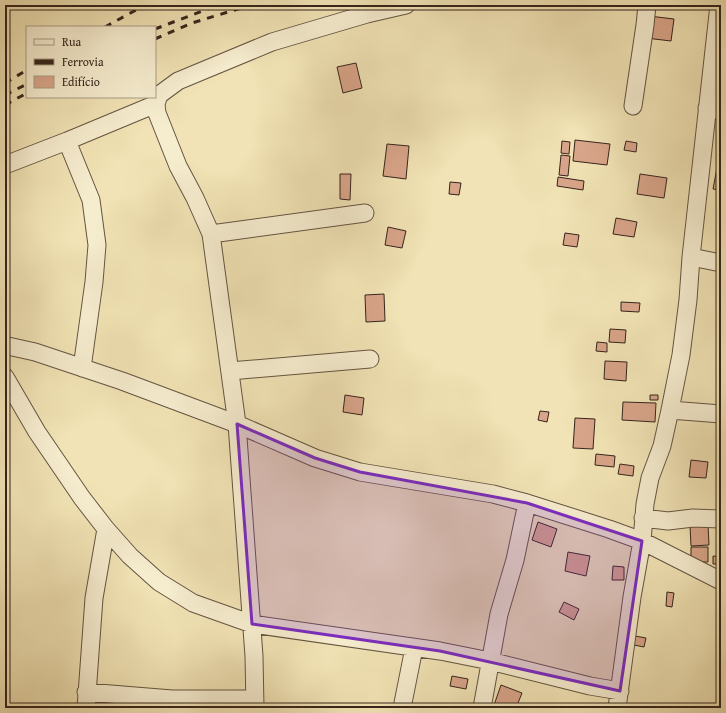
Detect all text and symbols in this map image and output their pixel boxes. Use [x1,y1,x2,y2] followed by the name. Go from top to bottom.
[26,26,156,98] legend
[62,33,81,50] text: Rua
[62,53,104,70] text: Ferrovia
[62,73,100,90] text: Edifício

